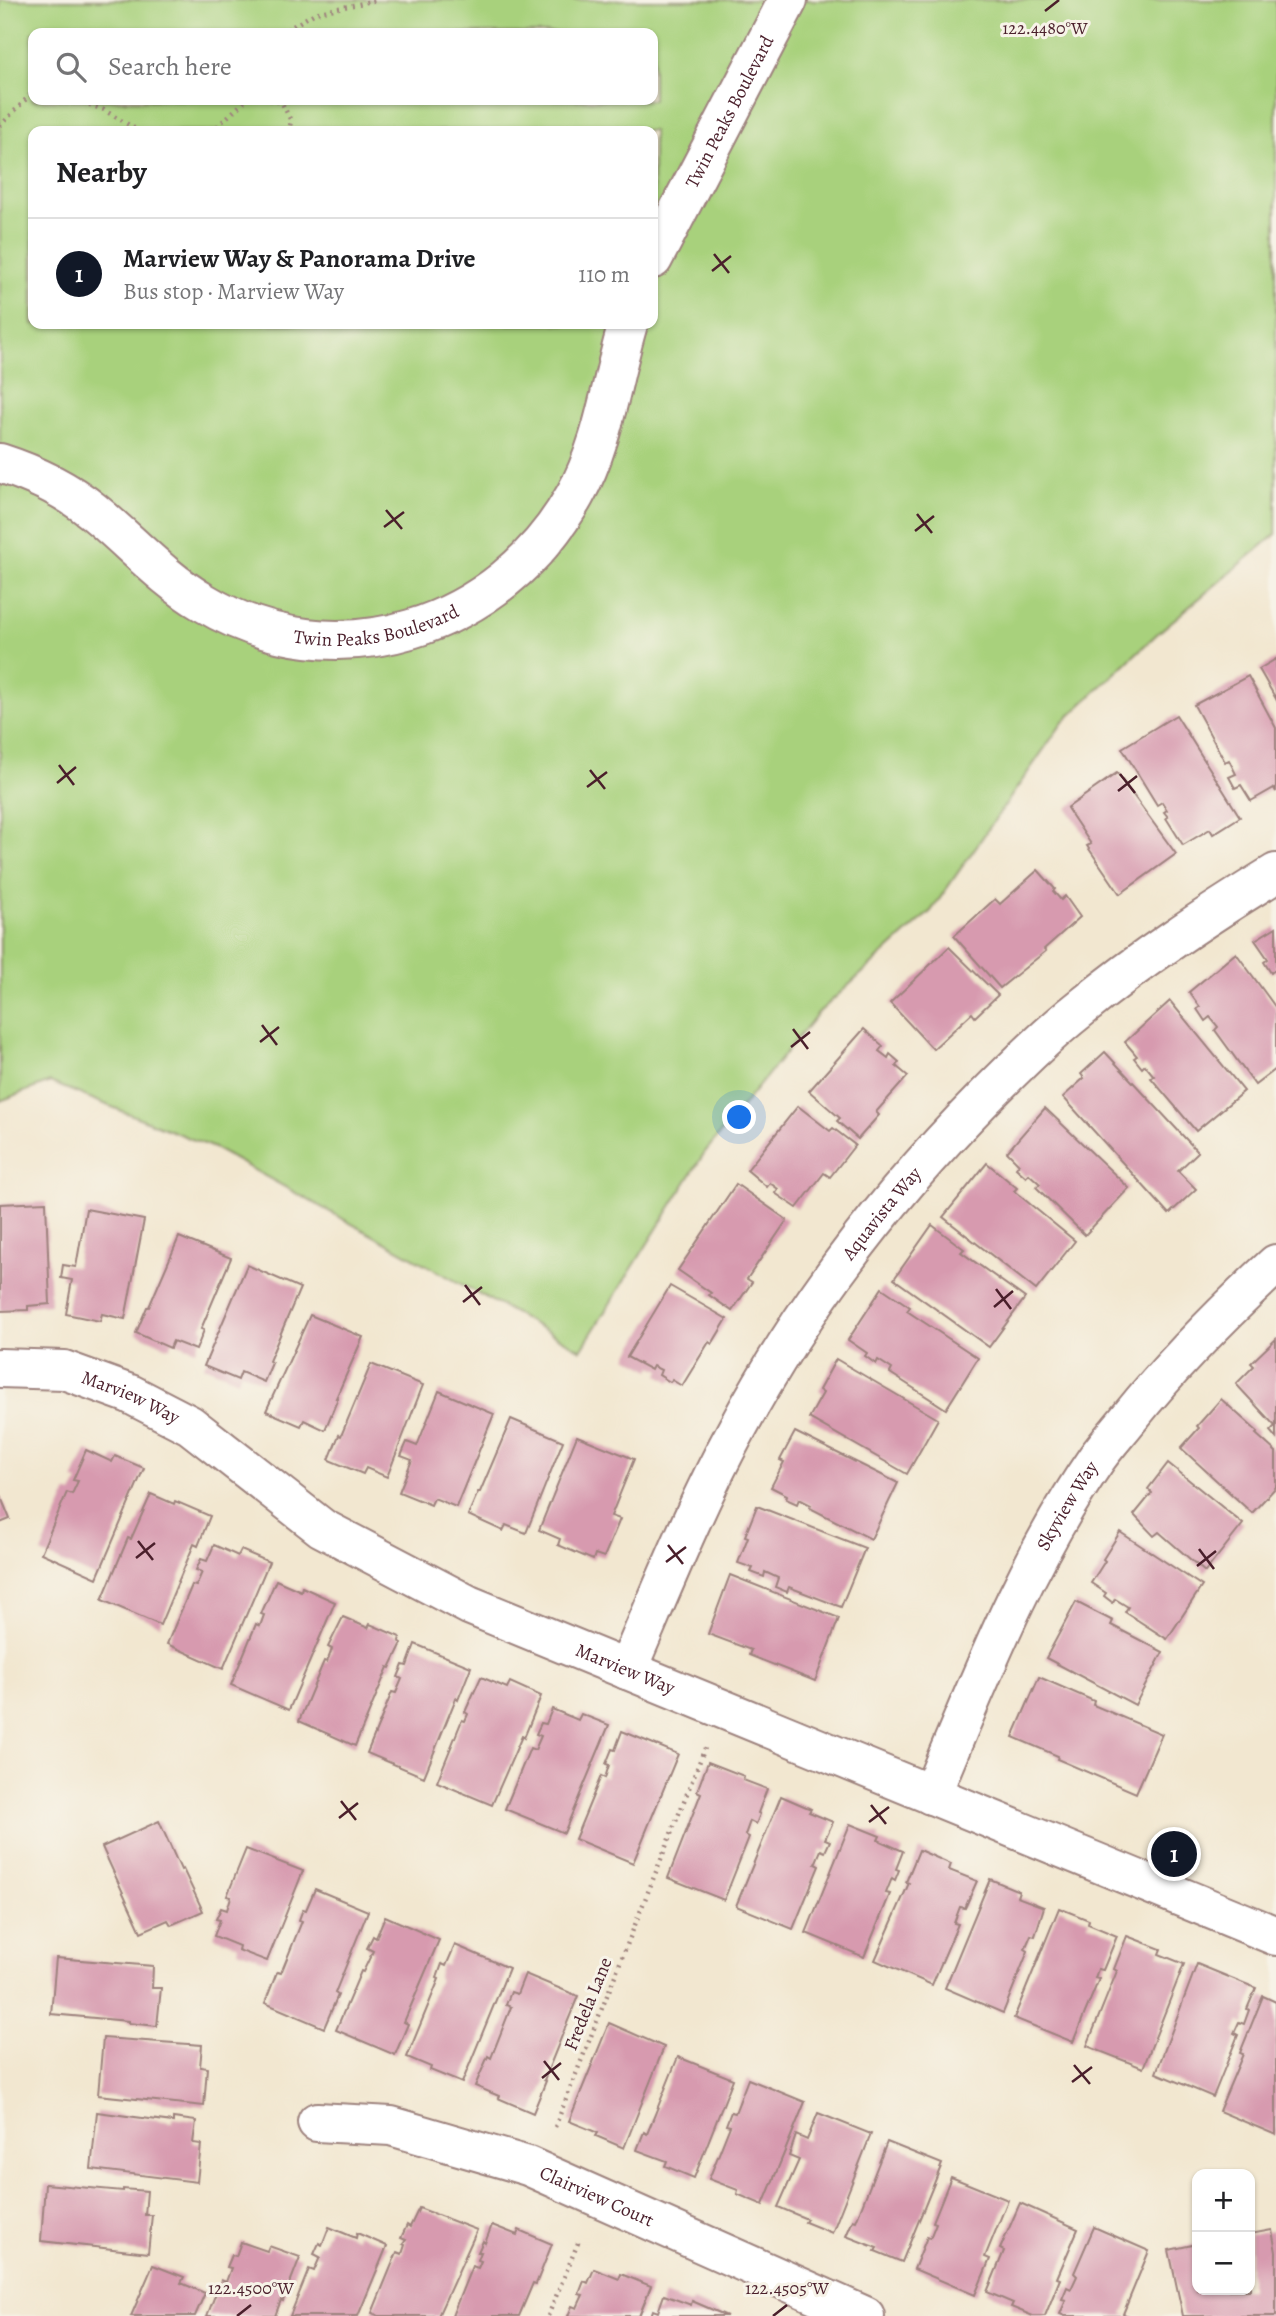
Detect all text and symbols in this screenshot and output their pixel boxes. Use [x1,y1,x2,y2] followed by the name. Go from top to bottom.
[1002,16,1088,40] text: 122.4480°W
[28,28,658,105] search box
[679,30,781,193] street label: Twin Peaks Boulevard
[52,48,90,86] icon: search
[108,49,232,84] text: Search here
[56,152,147,192] text: Nearby
[123,241,476,276] text: Marview Way & Panorama Drive
[75,259,83,290] text: 1
[578,259,630,290] text: 110 m
[123,276,344,307] text: Bus stop · Marview Way
[292,598,464,653] street label: Twin Peaks Boulevard
[722,1100,756,1134] your location
[835,1161,928,1266] street label: Aquavista Way
[78,1364,185,1431] street label: Marview Way
[1030,1455,1105,1555] street label: Skyview Way
[572,1637,679,1701] street label: Marview Way
[1151,1828,1197,1880] pin: 1
[558,1954,618,2054] street label: Fredela Lane
[535,2160,658,2233] street label: Clairview Court
[1192,2169,1255,2295] map controls
[1192,2169,1255,2232] button: +
[1192,2232,1255,2295] button: −
[208,2276,294,2300] text: 122.4500°W
[745,2276,829,2300] text: 122.4505°W

